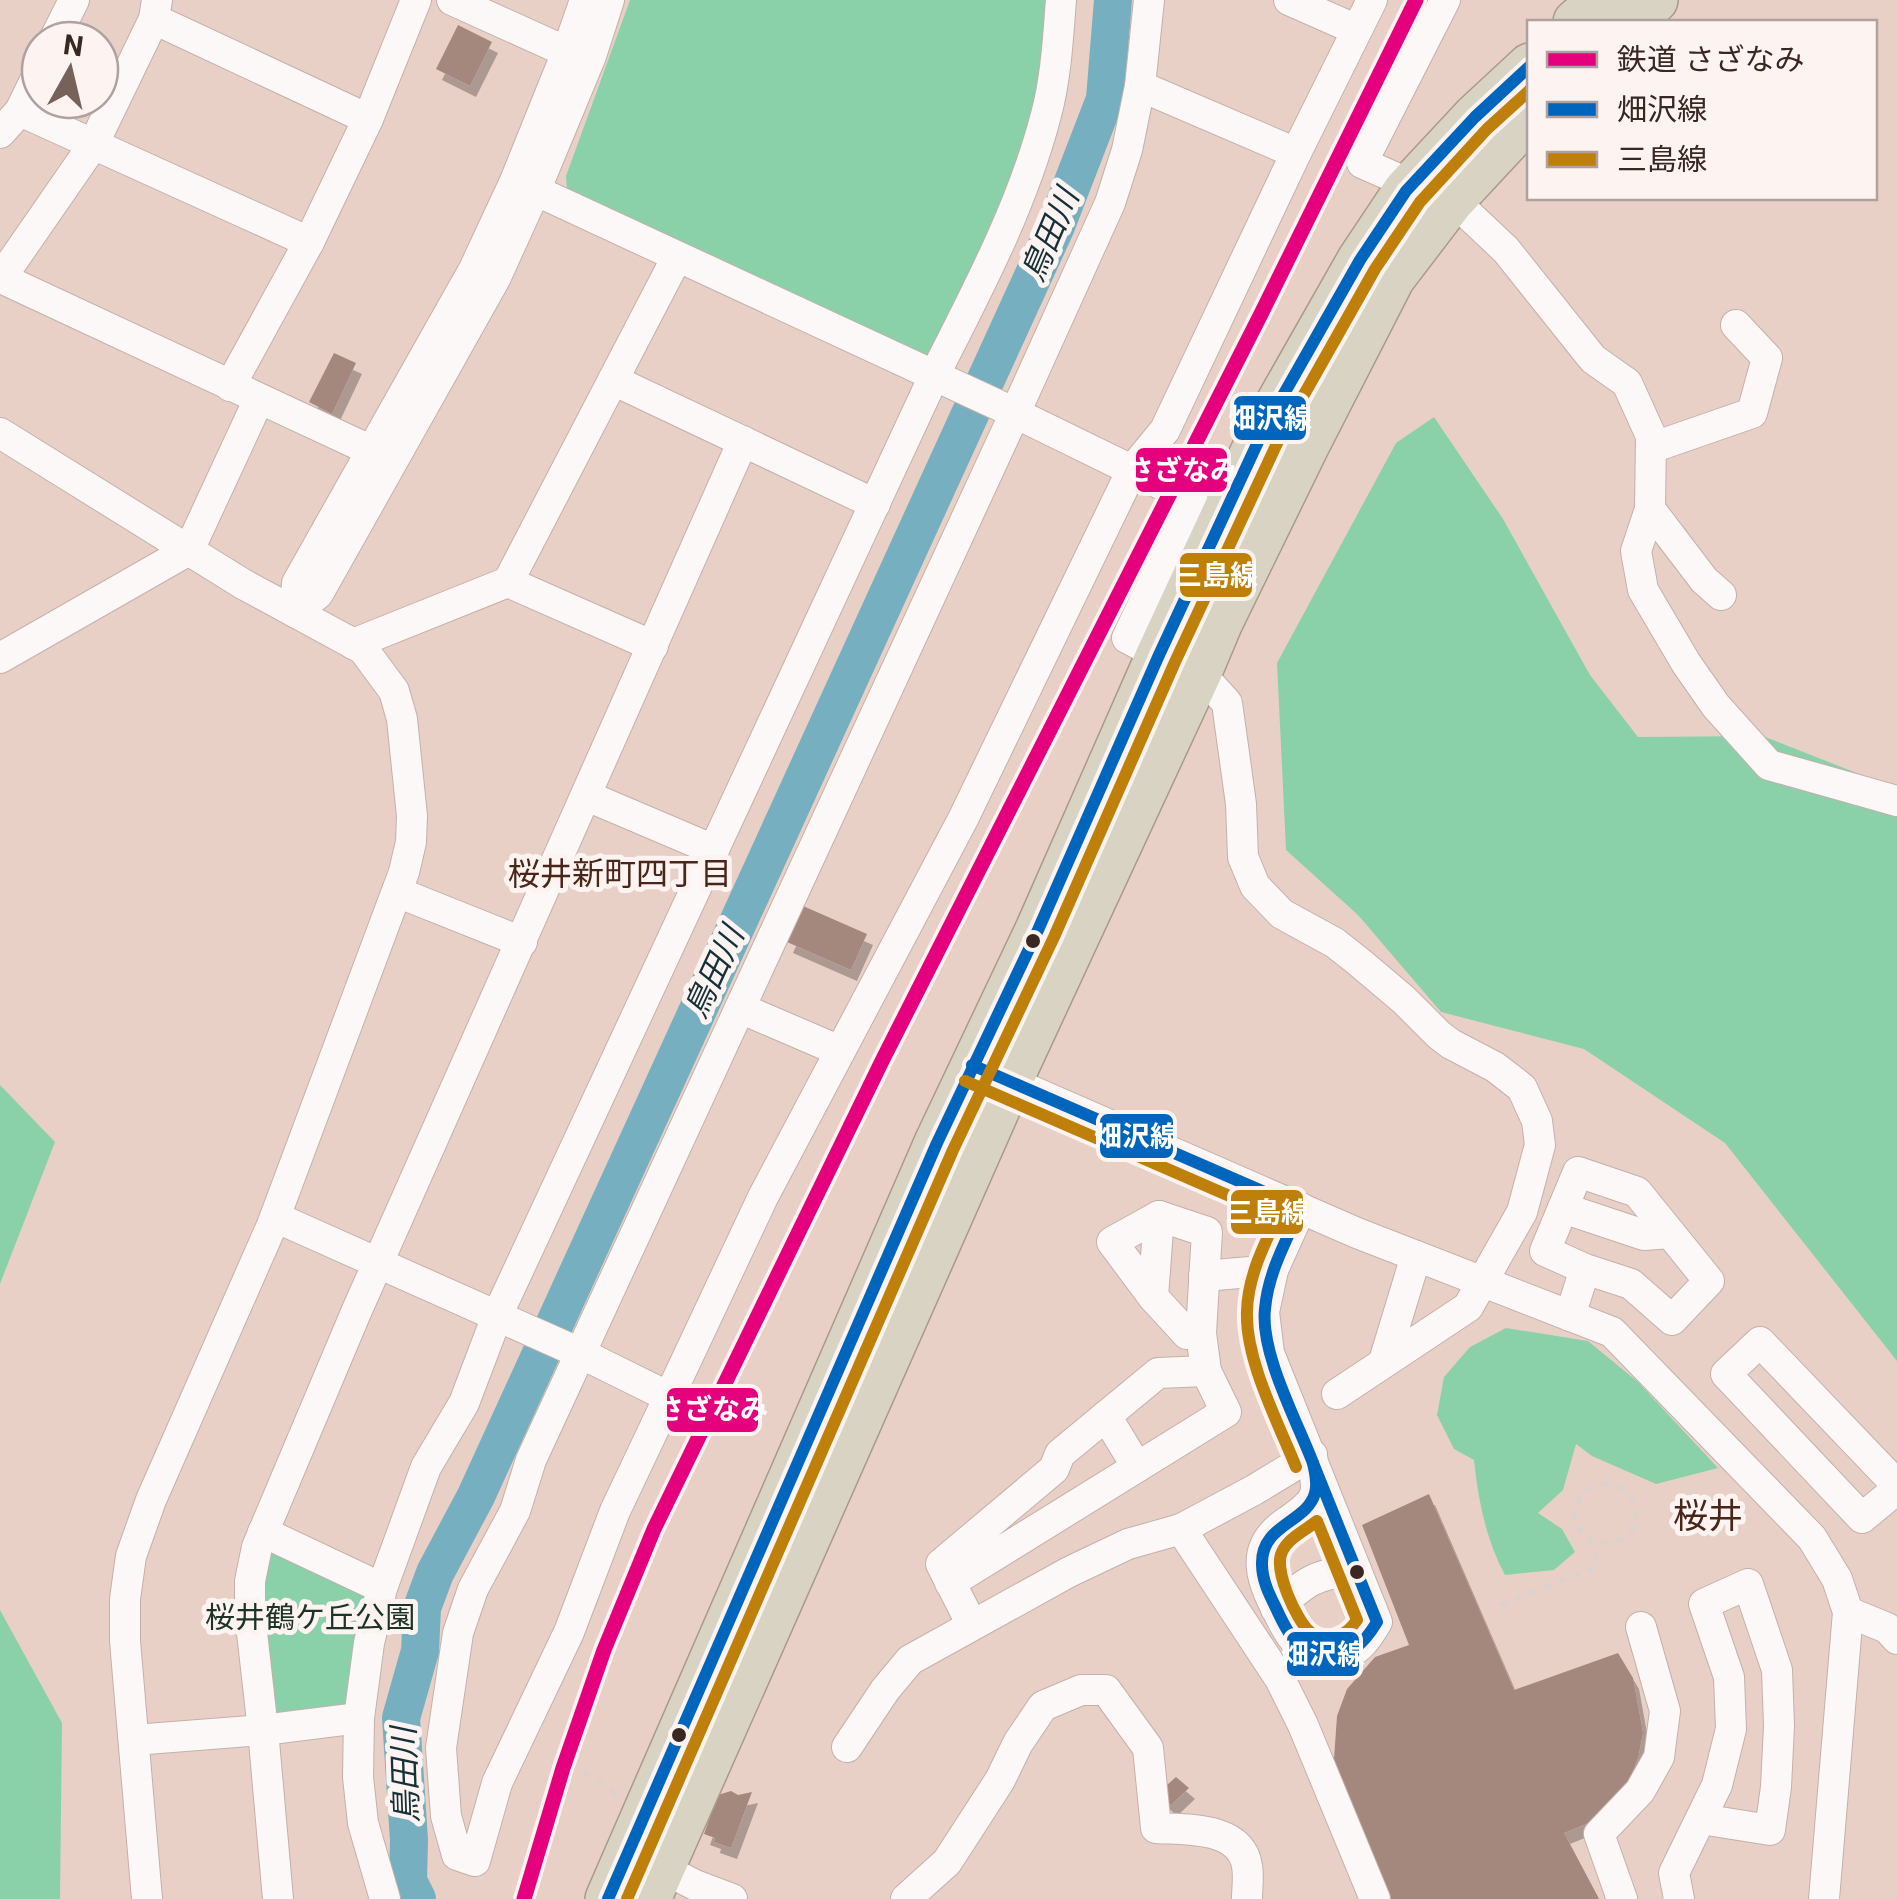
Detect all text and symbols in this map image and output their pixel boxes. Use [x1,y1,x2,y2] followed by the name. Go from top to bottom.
[20,20,120,120] north arrow
[1527,20,1877,200] legend
[61,28,85,63] text: N
[1617,42,1804,77] text: 鉄道 さざなみ
[1617,92,1707,127] text: 畑沢線
[1617,142,1707,177] text: 三島線
[1014,181,1087,287] water label: 鳥田川
[1232,394,1308,442] line badge: 畑沢線
[1228,402,1312,435] text: 畑沢線
[1134,446,1229,494] line badge: さざなみ
[1126,454,1238,487] text: さざなみ
[1178,551,1254,599] line badge: 三島線
[1174,559,1258,592] text: 三島線
[508,855,732,893] district label: 桜井新町四丁目
[676,918,753,1024] water label: 鳥田川
[1023,931,1043,951] unlabelled marker
[1098,1112,1175,1160] line badge: 畑沢線
[1094,1120,1178,1153] text: 畑沢線
[1229,1188,1305,1236] line badge: 三島線
[1225,1196,1309,1229] text: 三島線
[665,1386,760,1434] line badge: さざなみ
[656,1393,768,1426] text: さざなみ
[1673,1496,1743,1537] district label: 桜井
[1347,1562,1367,1582] unlabelled marker
[205,1600,415,1635] park label: 桜井鶴ケ丘公園
[1285,1630,1361,1678] line badge: 畑沢線
[1281,1638,1365,1671] text: 畑沢線
[384,1723,426,1824] water label: 鳥田川
[669,1725,689,1745] unlabelled marker

